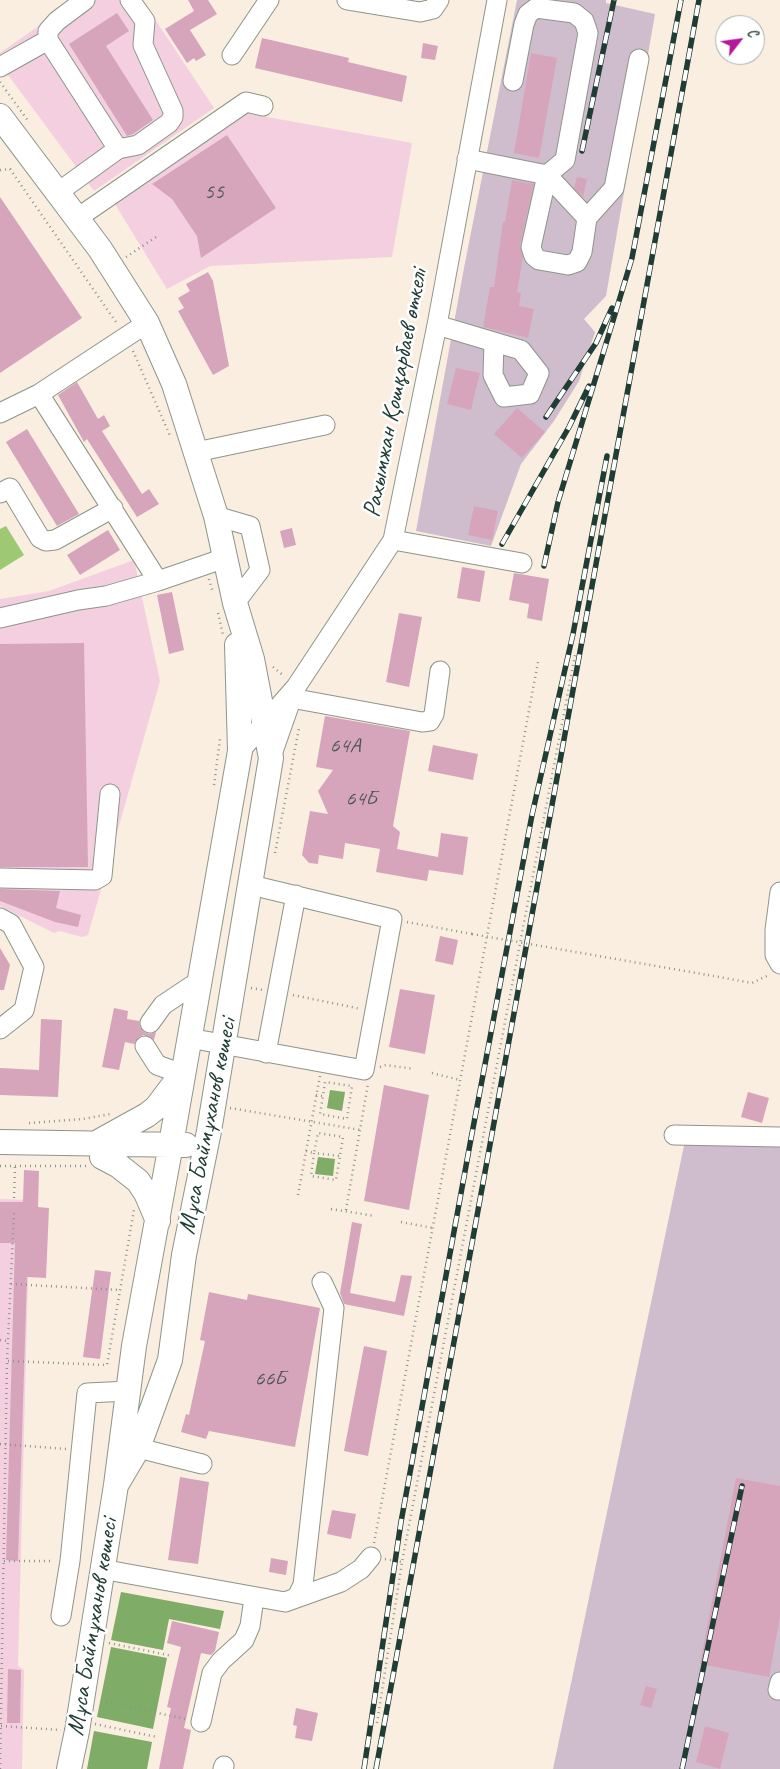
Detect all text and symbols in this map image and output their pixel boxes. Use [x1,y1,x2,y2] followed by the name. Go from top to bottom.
[715,15,765,65] north arrow
[743,26,762,40] text: С
[204,179,224,205] house number: 55
[357,266,435,520] street label: Рахымжан Қошқарбаев өткелі
[330,733,360,759] house number: 64А
[346,786,376,812] house number: 64Б
[172,1015,244,1237] street label: Мұса Баймұханов көшесі
[255,1366,285,1392] house number: 66Б
[61,1516,125,1738] street label: Мұса Баймұханов көшесі

